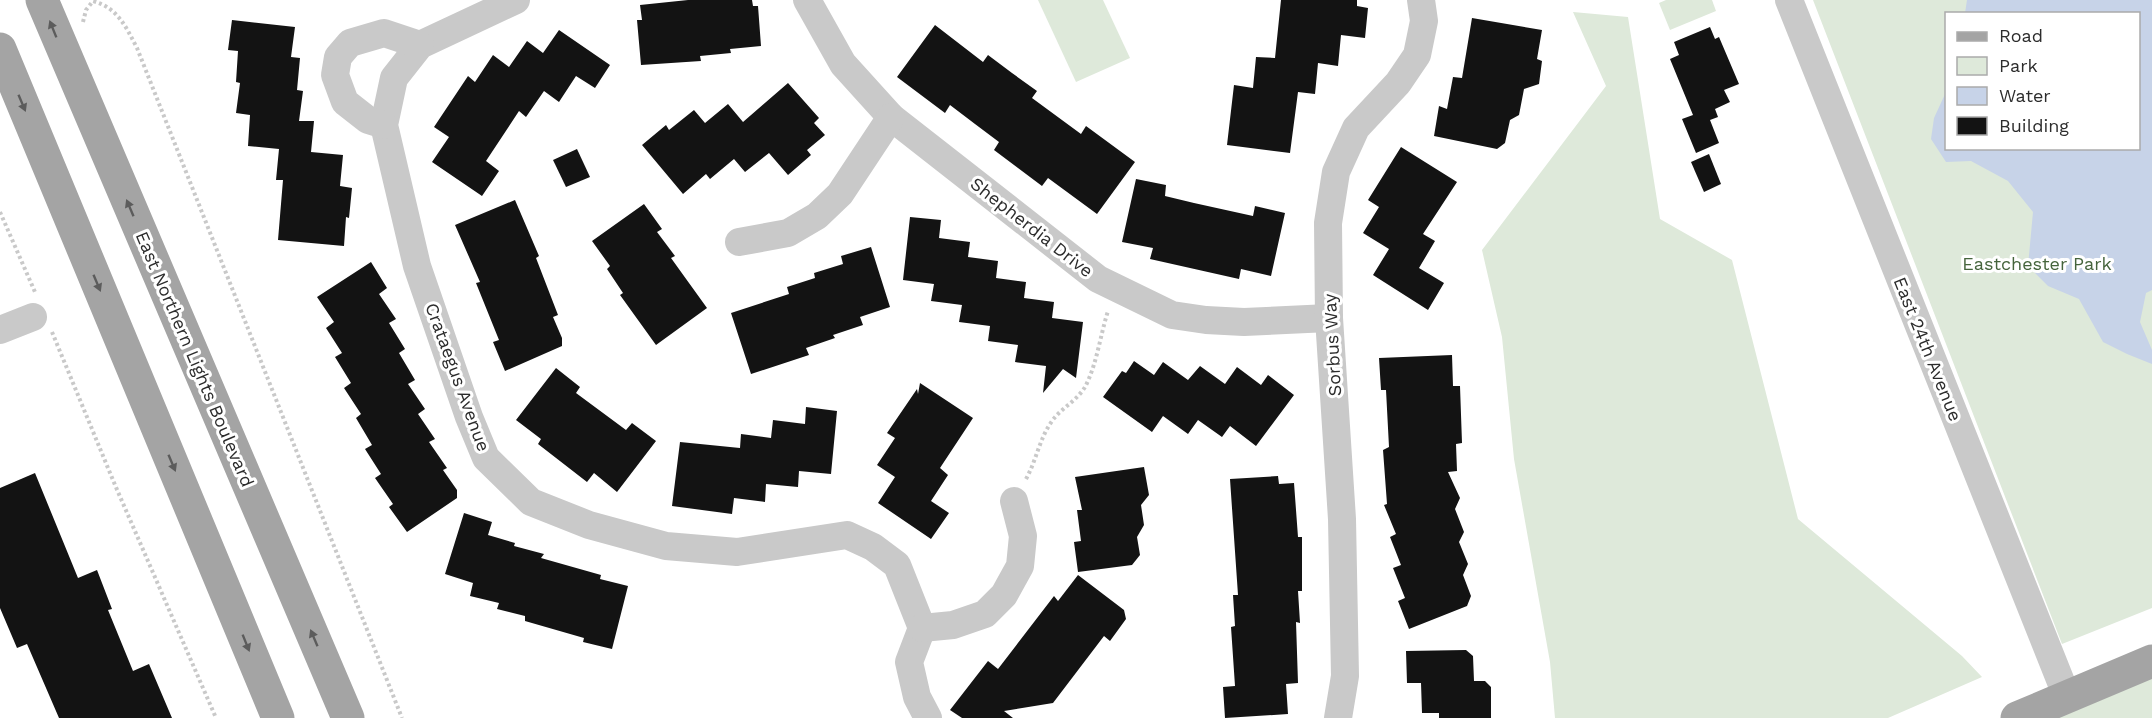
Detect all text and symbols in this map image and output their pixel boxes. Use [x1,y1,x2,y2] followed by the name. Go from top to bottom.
[1945,12,2140,150] legend
[48,20,57,38] one-way arrow
[1999,25,2043,46] text: Road
[1999,55,2038,76] text: Park
[1999,85,2051,106] text: Water
[18,94,27,112] one-way arrow
[1999,115,2069,136] text: Building
[967,173,1097,281] street label: Shepherdia Drive
[125,199,134,217] one-way arrow
[132,228,258,490] street label: East Northern Lights Boulevard
[1962,253,2112,274] park label: Eastchester Park
[93,274,102,292] one-way arrow
[1890,274,1966,424] street label: East 24th Avenue
[1319,292,1345,397] street label: Sorbus Way
[421,300,495,454] street label: Crataegus Avenue
[167,455,177,473] one-way arrow
[309,629,319,647] one-way arrow
[241,635,251,653] one-way arrow

